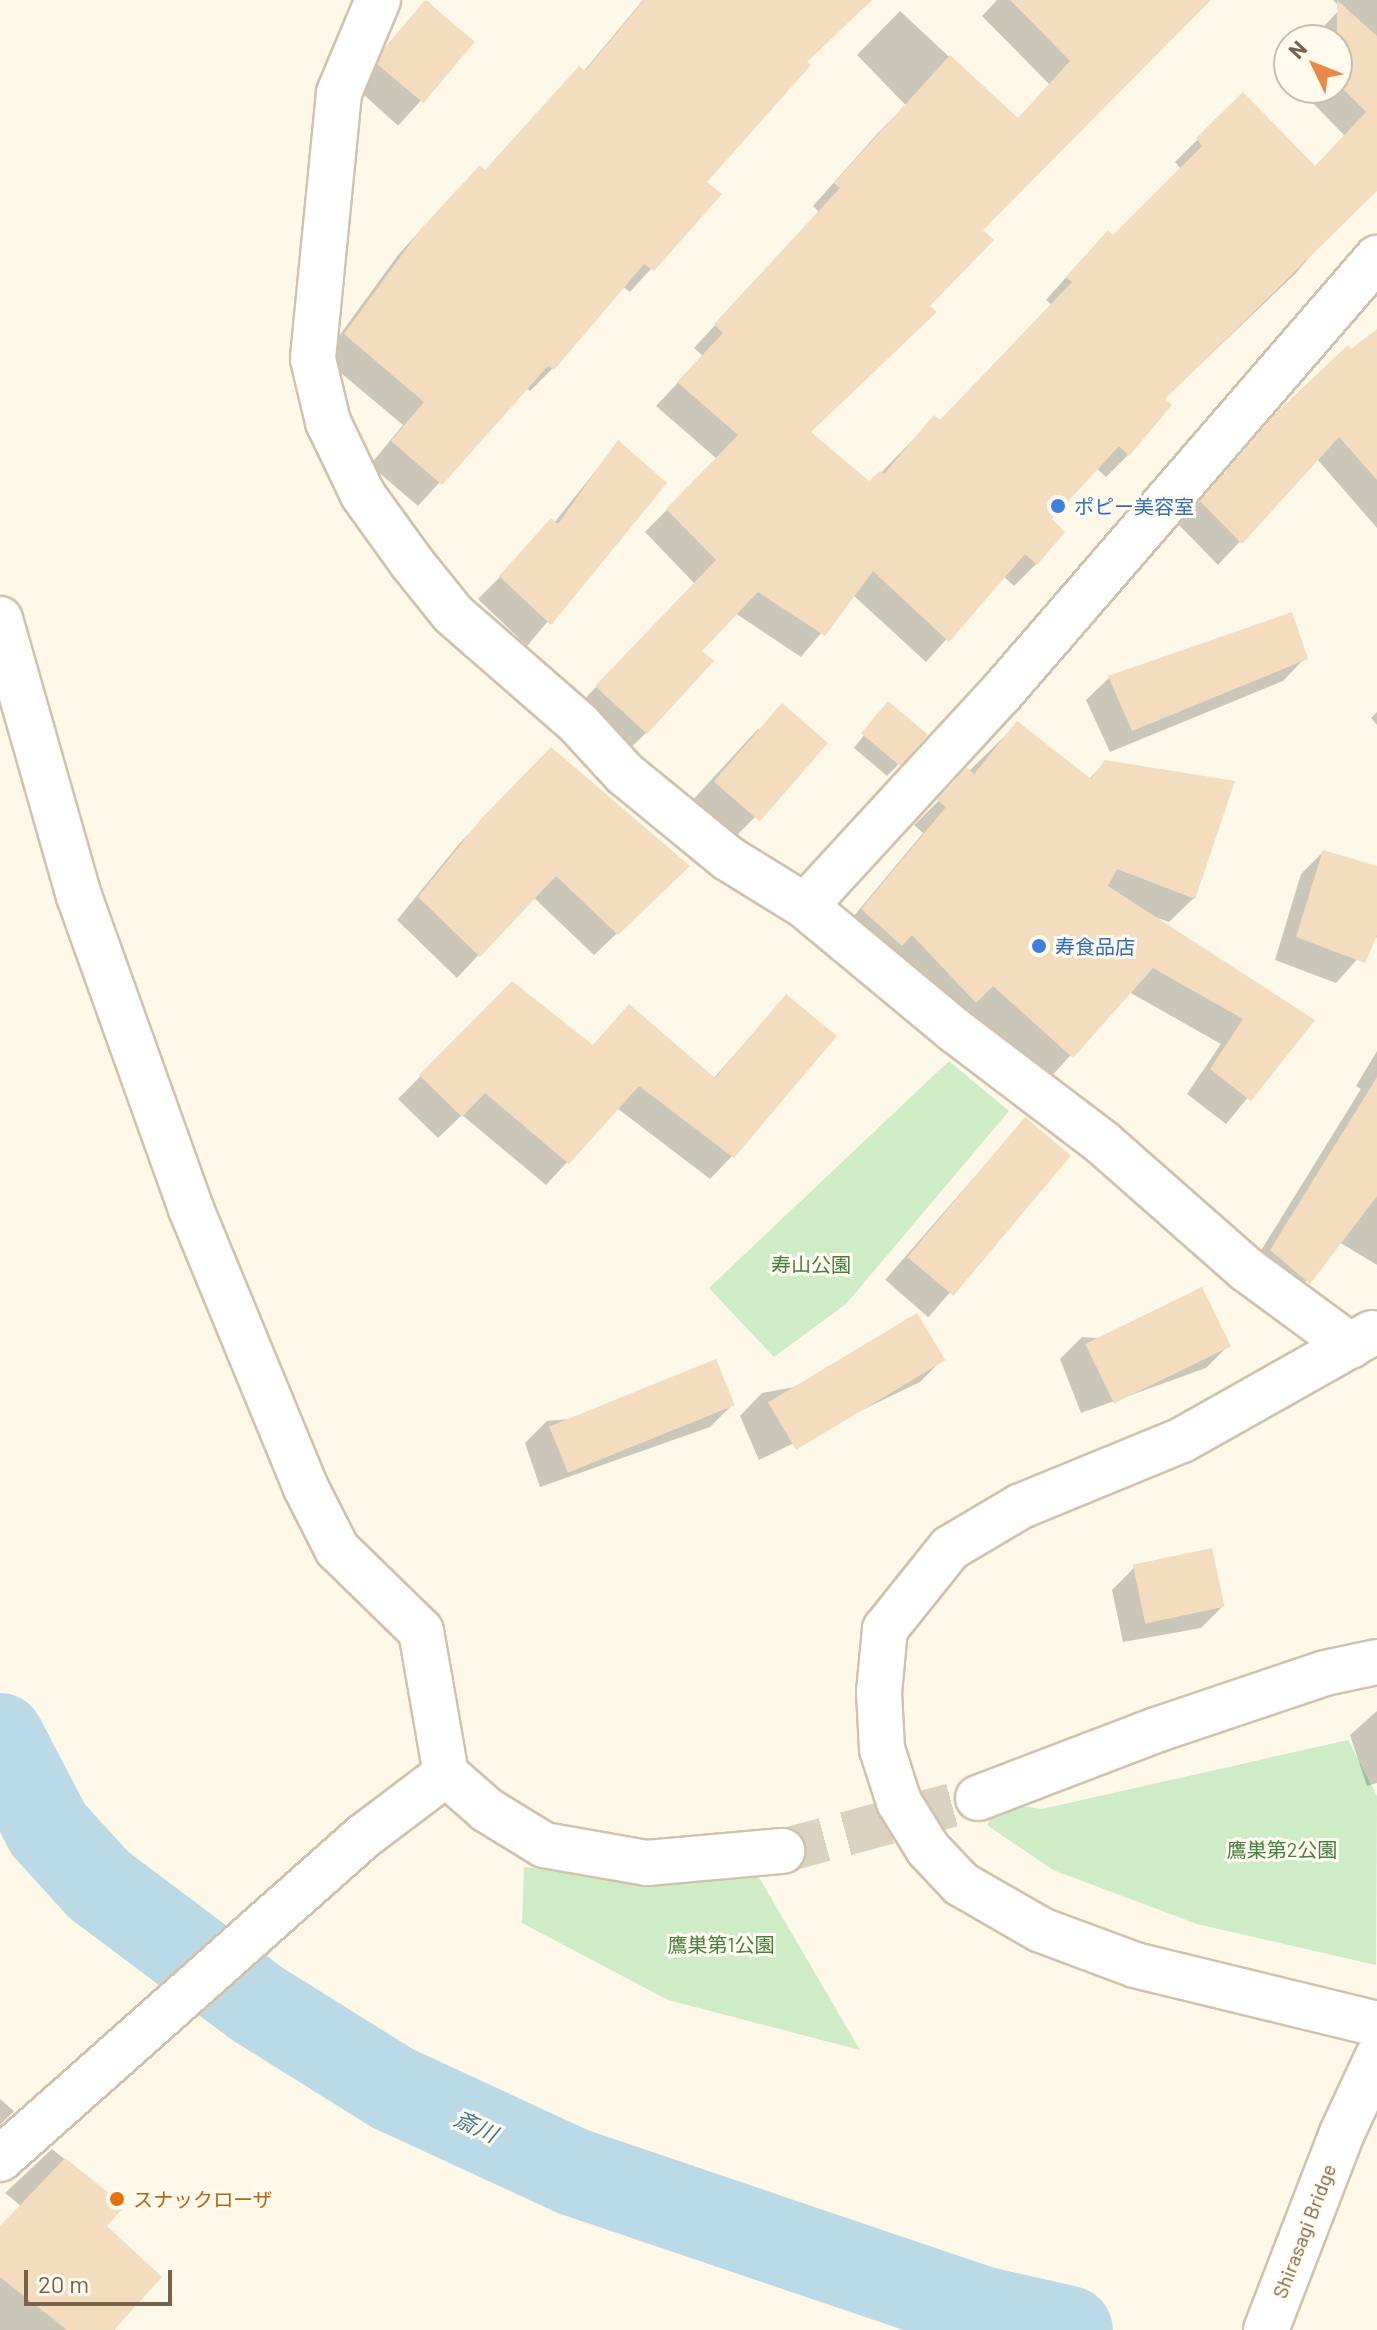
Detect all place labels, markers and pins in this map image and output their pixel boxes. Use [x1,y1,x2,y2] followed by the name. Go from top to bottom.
[1074,494,1194,518] place label: ポピー美容室
[1049,497,1067,515] marker: ポピー美容室
[1055,934,1135,958] place label: 寿食品店
[1030,937,1048,955] marker: 寿食品店
[133,2187,273,2211] place label: スナックローザ
[108,2190,126,2208] marker: スナックローザ

